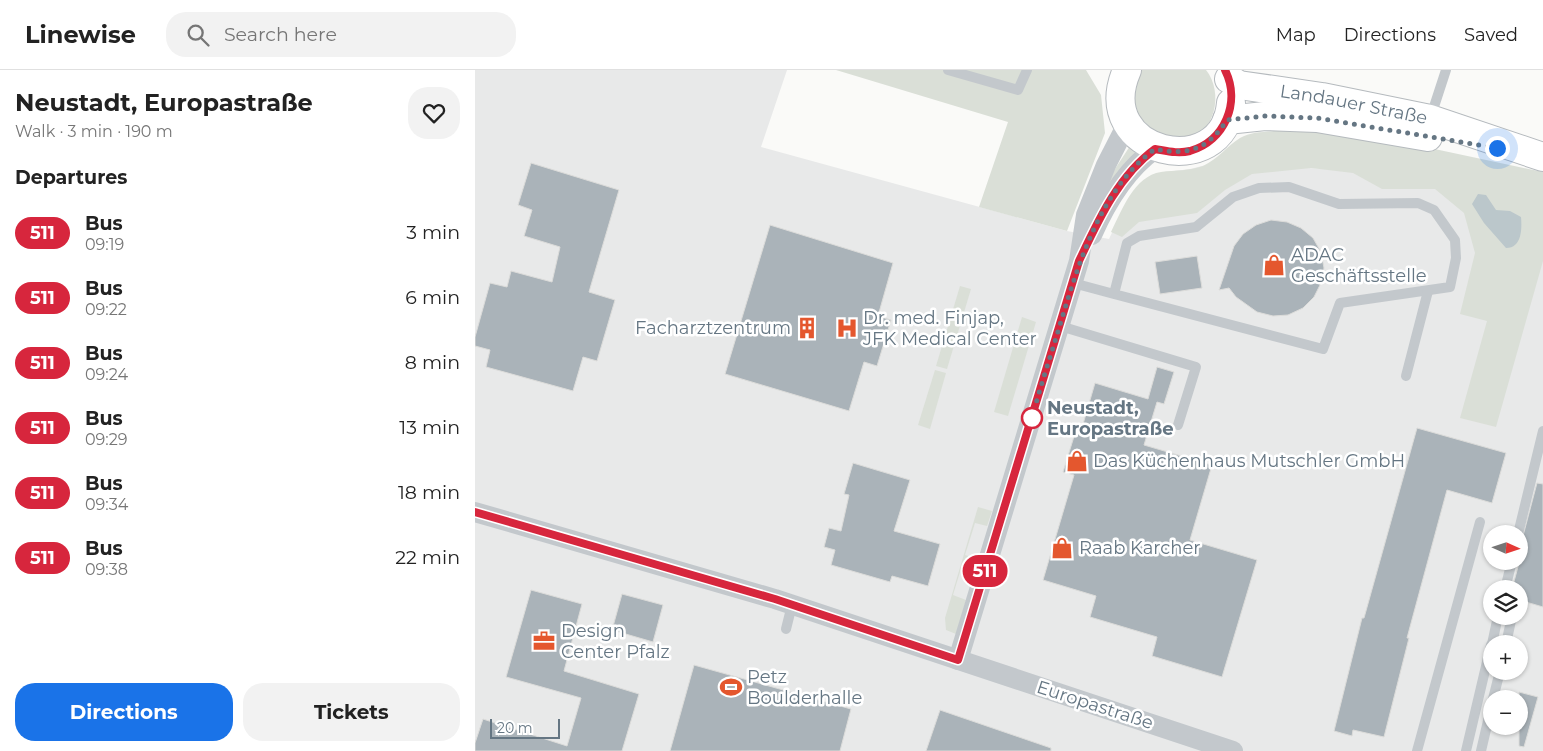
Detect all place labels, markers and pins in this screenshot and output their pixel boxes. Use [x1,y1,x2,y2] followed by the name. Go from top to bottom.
[1291,244,1427,287] place label: ADAC Geschäftsstelle
[1261,252,1287,278] shop icon: ADAC Geschäftsstelle
[862,307,1037,350] place label: Dr. med. Finjap, JFK Medical Center
[794,315,820,341] building icon: Facharztzentrum
[834,315,860,341] hospital icon: Dr. med. Finjap, JFK Medical Center
[635,317,791,339] place label: Facharztzentrum
[1047,397,1174,440] place label: Neustadt, Europastraße
[1021,407,1043,429] marker: Neustadt, Europastraße
[1064,448,1090,474] shop icon: Das Küchenhaus Mutschler GmbH
[1093,450,1405,472] place label: Das Küchenhaus Mutschler GmbH
[1049,535,1075,561] shop icon: Raab Karcher
[1079,537,1201,559] place label: Raab Karcher
[561,620,670,663] place label: Design Center Pfalz
[531,628,557,654] office icon: Design Center Pfalz
[747,666,862,709] place label: Petz Boulderhalle
[718,674,744,700] sports icon: Petz Boulderhalle

